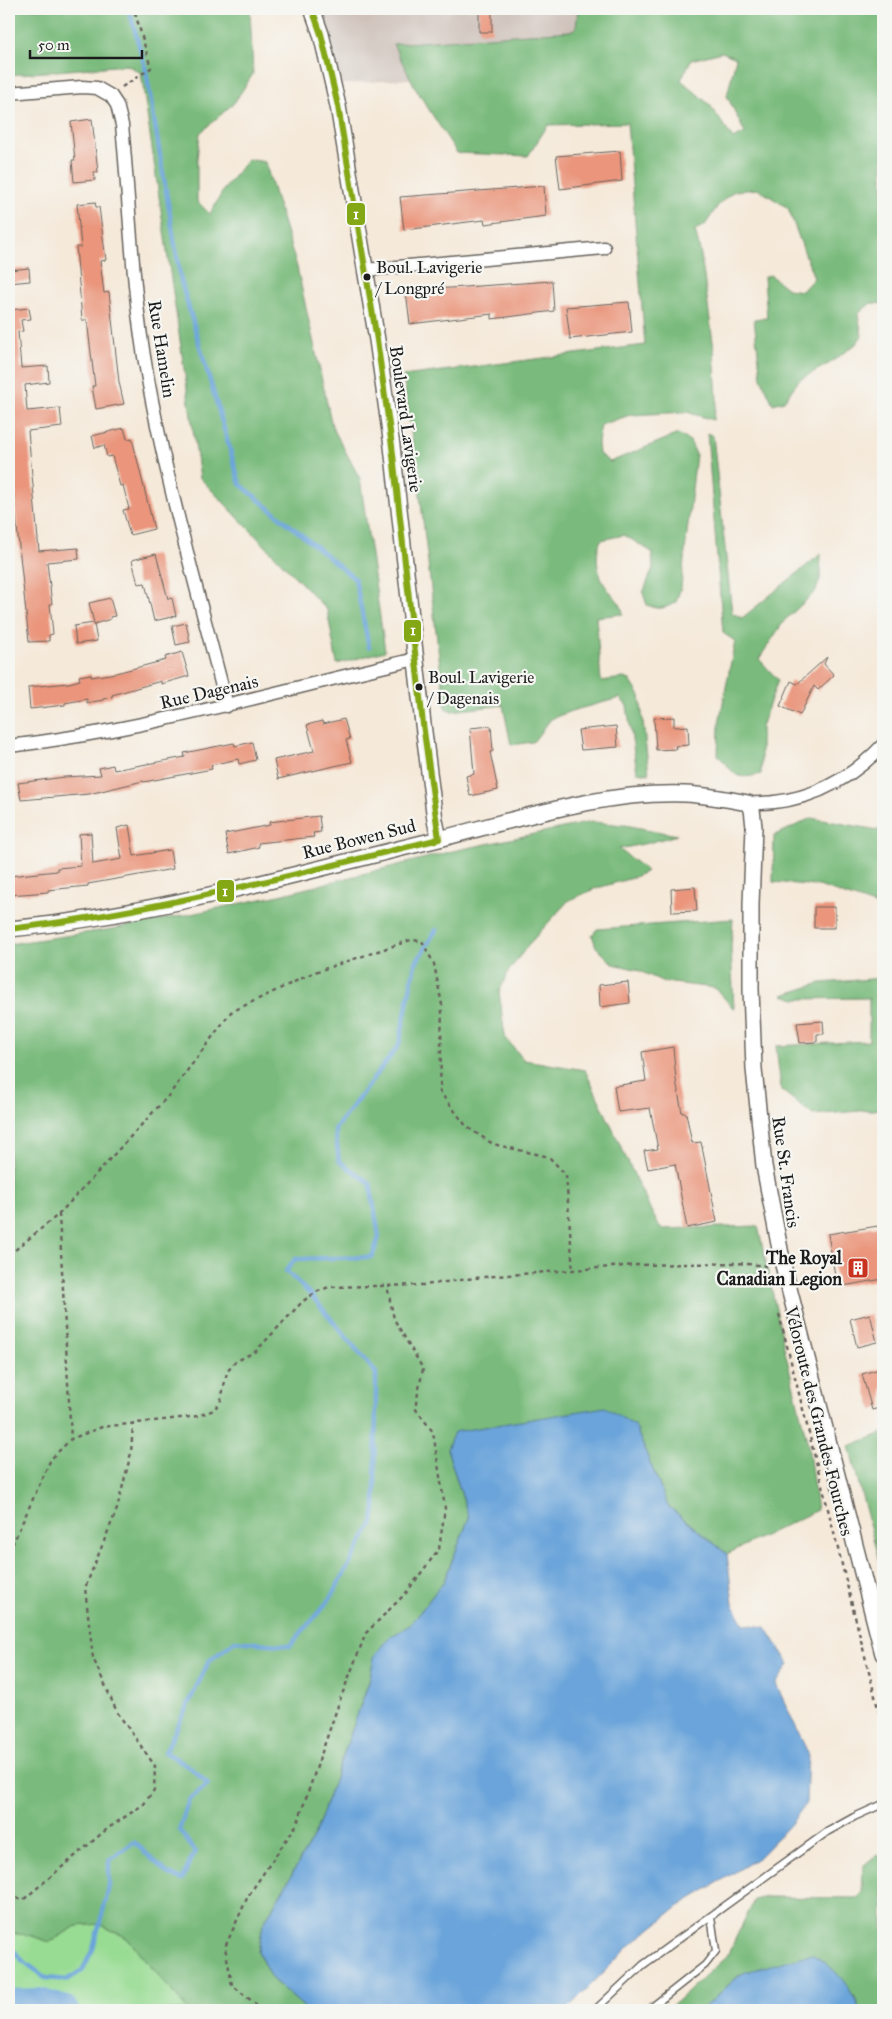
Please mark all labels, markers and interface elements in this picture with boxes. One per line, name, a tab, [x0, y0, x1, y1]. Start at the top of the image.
scale bar	[30, 28, 142, 60]
text: 50 m	[38, 36, 70, 54]
line badge: 1	[346, 202, 366, 226]
text: 1	[353, 206, 359, 223]
place label: Boul. Lavigerie / Longpré	[374, 257, 482, 299]
marker: Boul. Lavigerie / Longpré	[362, 272, 372, 282]
street label: Rue Hamelin	[143, 299, 181, 400]
street label: Boulevard Lavigerie	[384, 344, 427, 494]
line badge: 1	[403, 619, 422, 643]
text: 1	[410, 622, 416, 639]
place label: Boul. Lavigerie / Dagenais	[426, 667, 534, 709]
street label: Rue Dagenais	[158, 670, 260, 715]
marker: Boul. Lavigerie / Dagenais	[414, 682, 424, 692]
street label: Rue Bowen Sud	[300, 814, 418, 864]
line badge: 1	[216, 879, 235, 903]
text: 1	[222, 883, 228, 900]
street label: Rue St. Francis	[767, 1115, 805, 1229]
place label: The Royal Canadian Legion	[717, 1247, 843, 1291]
building icon: The Royal Canadian Legion	[846, 1256, 870, 1280]
street label: Véloroute des Grandes Fourches	[780, 1303, 858, 1538]

